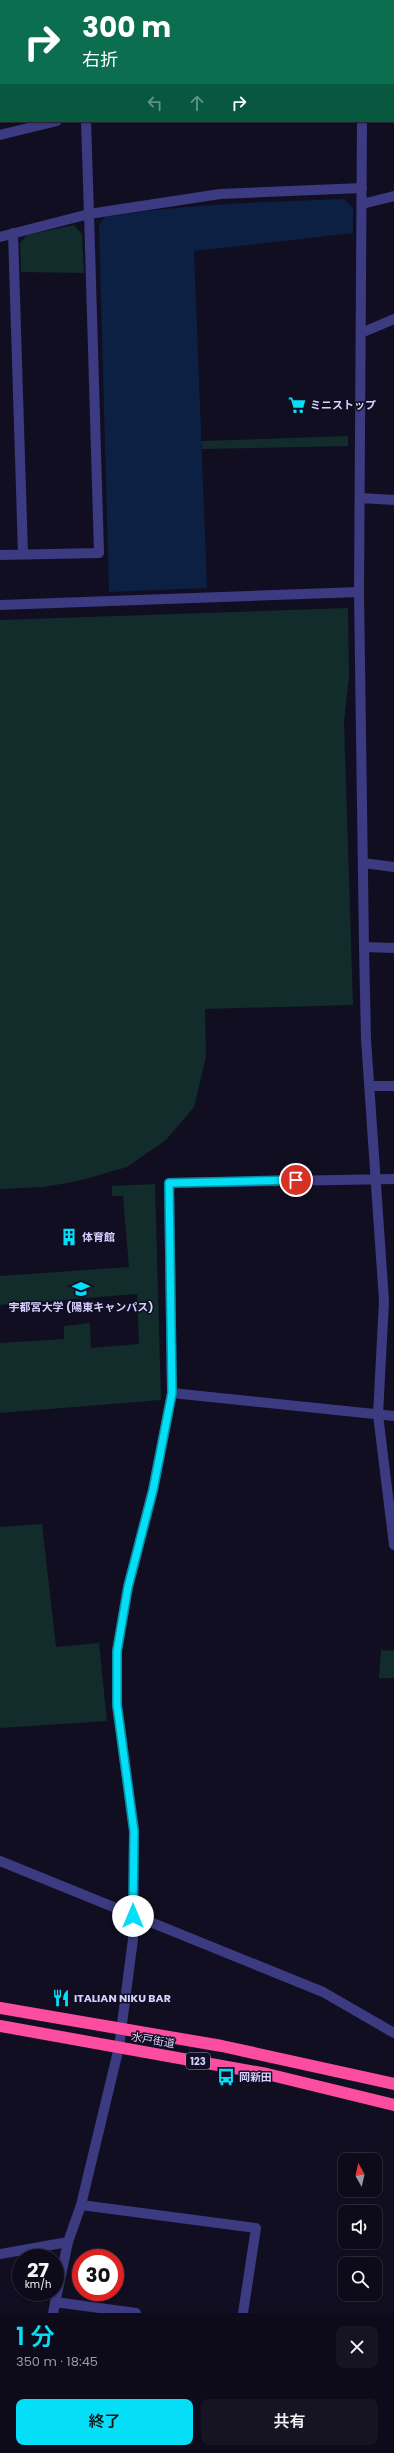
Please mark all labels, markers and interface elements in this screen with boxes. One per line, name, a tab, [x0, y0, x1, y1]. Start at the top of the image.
text: 300 m	[82, 8, 171, 47]
icon: right	[16, 16, 68, 68]
text: 右折	[82, 47, 118, 72]
icon: left	[144, 92, 166, 114]
icon: ahead	[186, 92, 208, 114]
icon: right	[228, 92, 250, 114]
supermarket icon: ミニストップ	[287, 395, 307, 415]
place label: ミニストップ	[310, 397, 376, 413]
pin	[279, 1163, 313, 1197]
icon: arrive	[285, 1169, 307, 1191]
building icon: 体育館	[59, 1227, 79, 1247]
place label: 体育館	[82, 1229, 115, 1245]
school or university icon: 宇都宮大学 (陽東キャンパス)	[71, 1279, 91, 1299]
place label: 宇都宮大学 (陽東キャンパス)	[9, 1299, 153, 1315]
position arrow	[112, 1895, 154, 1937]
restaurant icon: ITALIAN NIKU BAR	[51, 1988, 71, 2008]
place label: ITALIAN NIKU BAR	[74, 1990, 171, 2006]
street label: 水戸街道	[130, 2028, 176, 2052]
road number: 123	[186, 2053, 210, 2069]
bus stop icon: 岡新田	[216, 2067, 236, 2087]
place label: 岡新田	[239, 2069, 272, 2085]
north arrow	[338, 2153, 382, 2197]
map controls	[338, 2153, 382, 2301]
button: sound	[338, 2205, 382, 2249]
speed limit sign: 30	[72, 2249, 124, 2301]
text: 27	[27, 2256, 49, 2284]
button: search	[338, 2257, 382, 2301]
text: km/h	[25, 2277, 51, 2292]
text: 1 分	[16, 2320, 54, 2353]
button: close	[336, 2326, 378, 2368]
text: 350 m · 18:45	[16, 2352, 98, 2371]
button: 終了	[16, 2399, 193, 2445]
button: 共有	[201, 2399, 378, 2445]

